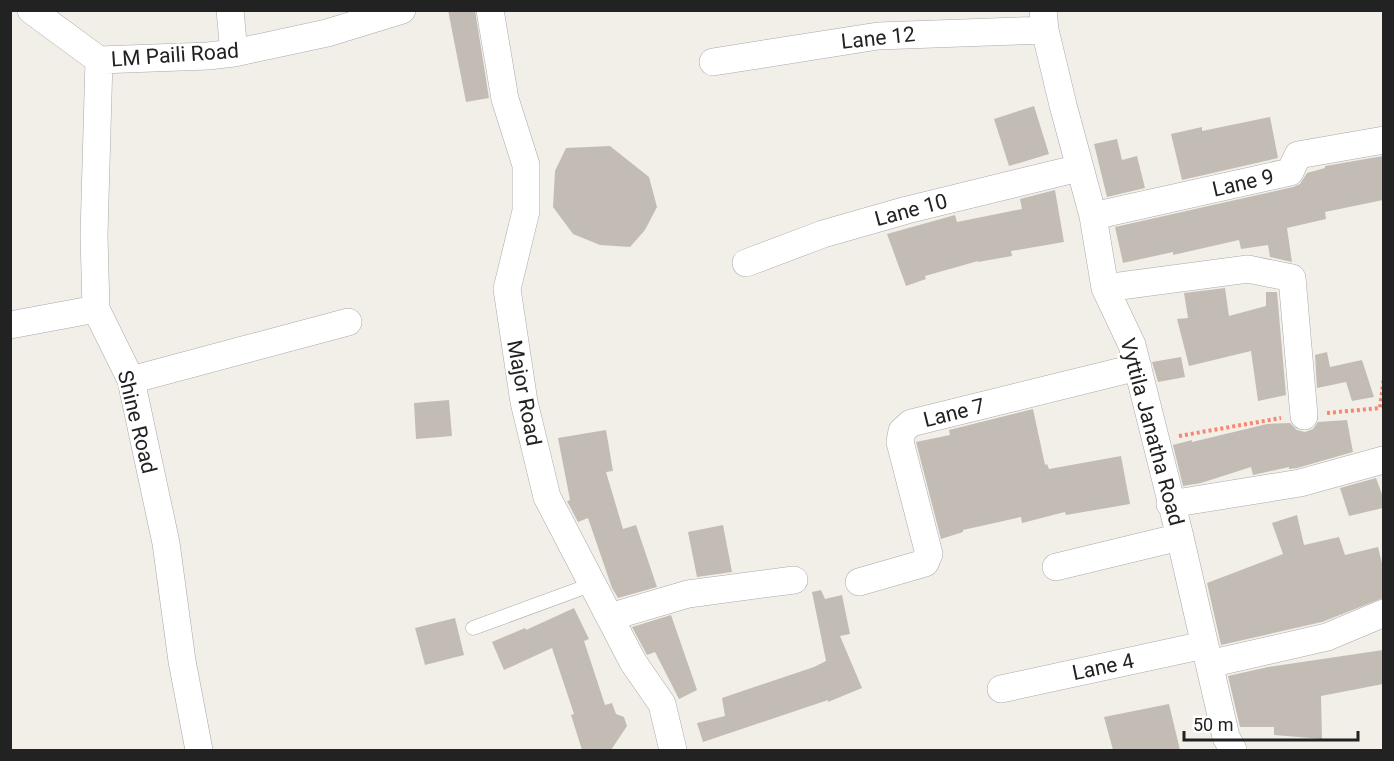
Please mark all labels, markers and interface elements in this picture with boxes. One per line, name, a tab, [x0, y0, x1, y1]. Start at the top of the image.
street label: Lane 12	[840, 22, 916, 54]
street label: LM Paili Road	[110, 39, 240, 71]
street label: Lane 9	[1210, 164, 1276, 202]
street label: Lane 10	[872, 189, 950, 231]
street label: Vyttila Janatha Road	[1115, 336, 1189, 528]
street label: Major Road	[502, 338, 546, 448]
street label: Shine Road	[113, 368, 161, 476]
street label: Lane 7	[921, 394, 987, 432]
street label: Lane 4	[1070, 649, 1136, 685]
scale bar	[1184, 704, 1358, 742]
text: 50 m	[1193, 714, 1233, 735]

